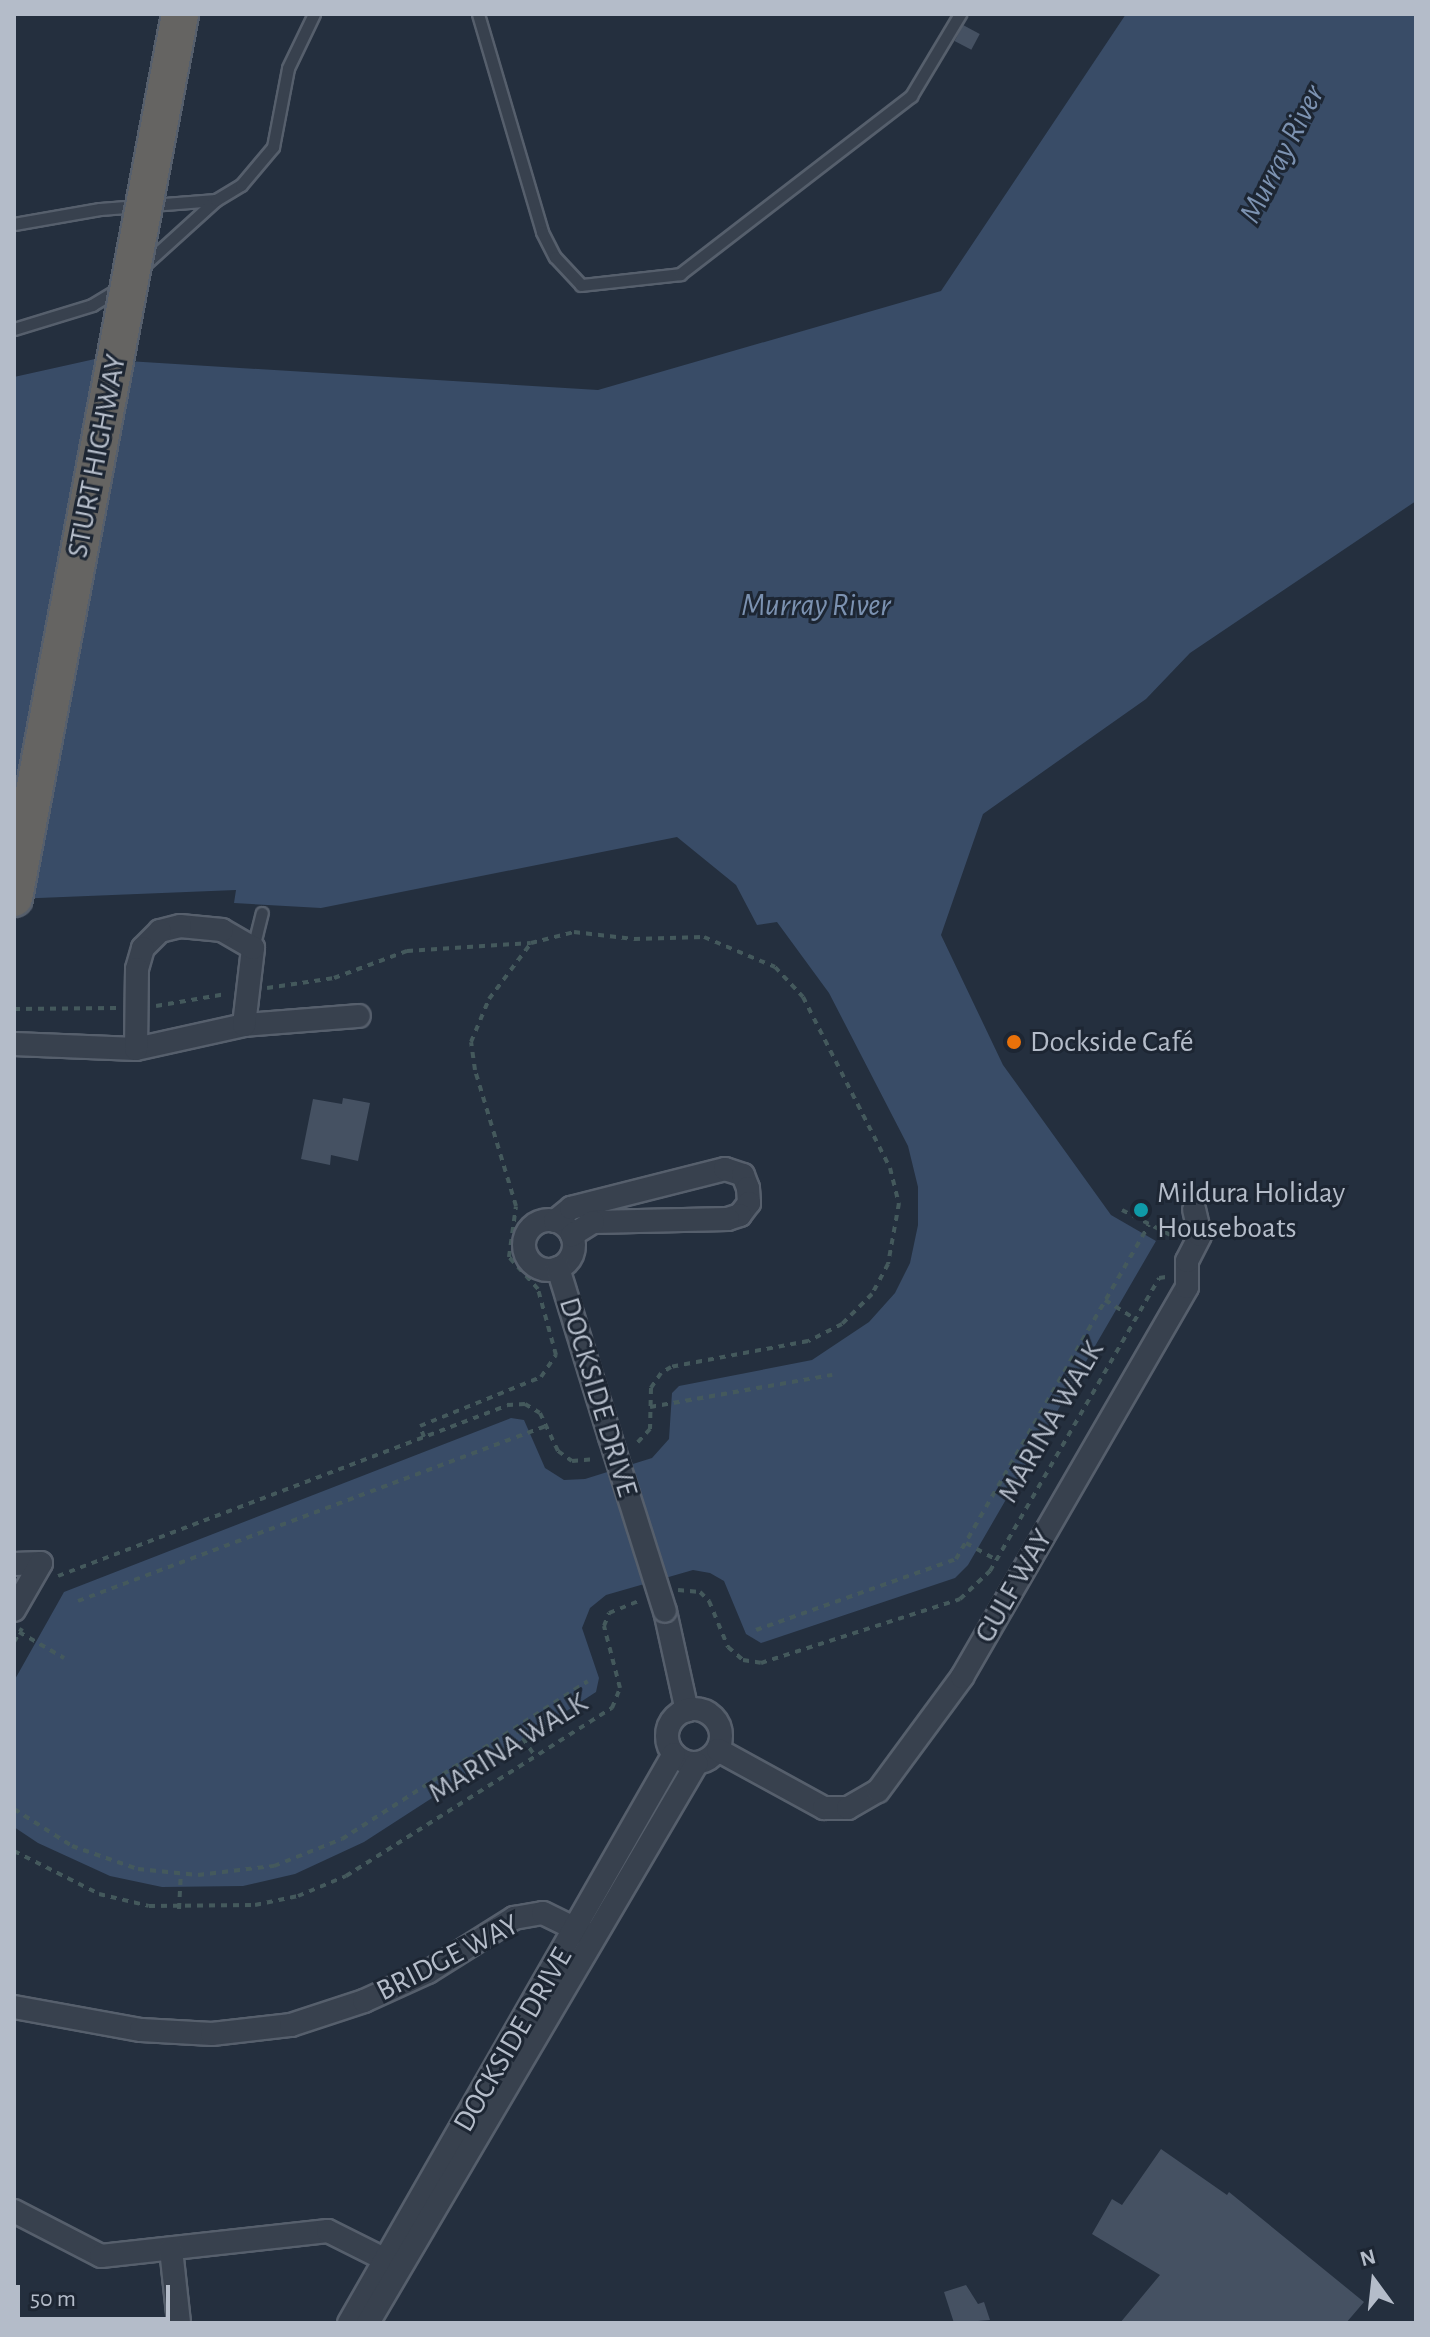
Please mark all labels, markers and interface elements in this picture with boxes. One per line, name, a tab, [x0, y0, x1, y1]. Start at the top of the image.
water label: Murray River	[1231, 79, 1333, 229]
street label: STURT HIGHWAY	[60, 351, 134, 561]
water label: Murray River	[741, 586, 891, 624]
place label: Dockside Café	[1030, 1024, 1194, 1060]
marker: Dockside Café	[1005, 1033, 1023, 1051]
place label: Mildura Holiday Houseboats	[1157, 1175, 1345, 1246]
marker: Mildura Holiday Houseboats	[1132, 1201, 1150, 1219]
street label: DOCKSIDE DRIVE	[551, 1293, 645, 1501]
street label: MARINA WALK	[990, 1335, 1112, 1509]
street label: GULF WAY	[967, 1523, 1061, 1649]
street label: MARINA WALK	[422, 1685, 594, 1811]
street label: BRIDGE WAY	[371, 1907, 525, 2009]
street label: DOCKSIDE DRIVE	[446, 1942, 580, 2138]
north arrow	[1334, 2241, 1414, 2321]
text: N	[1358, 2245, 1378, 2270]
scale bar	[20, 2269, 174, 2319]
text: 50 m	[30, 2287, 76, 2311]

